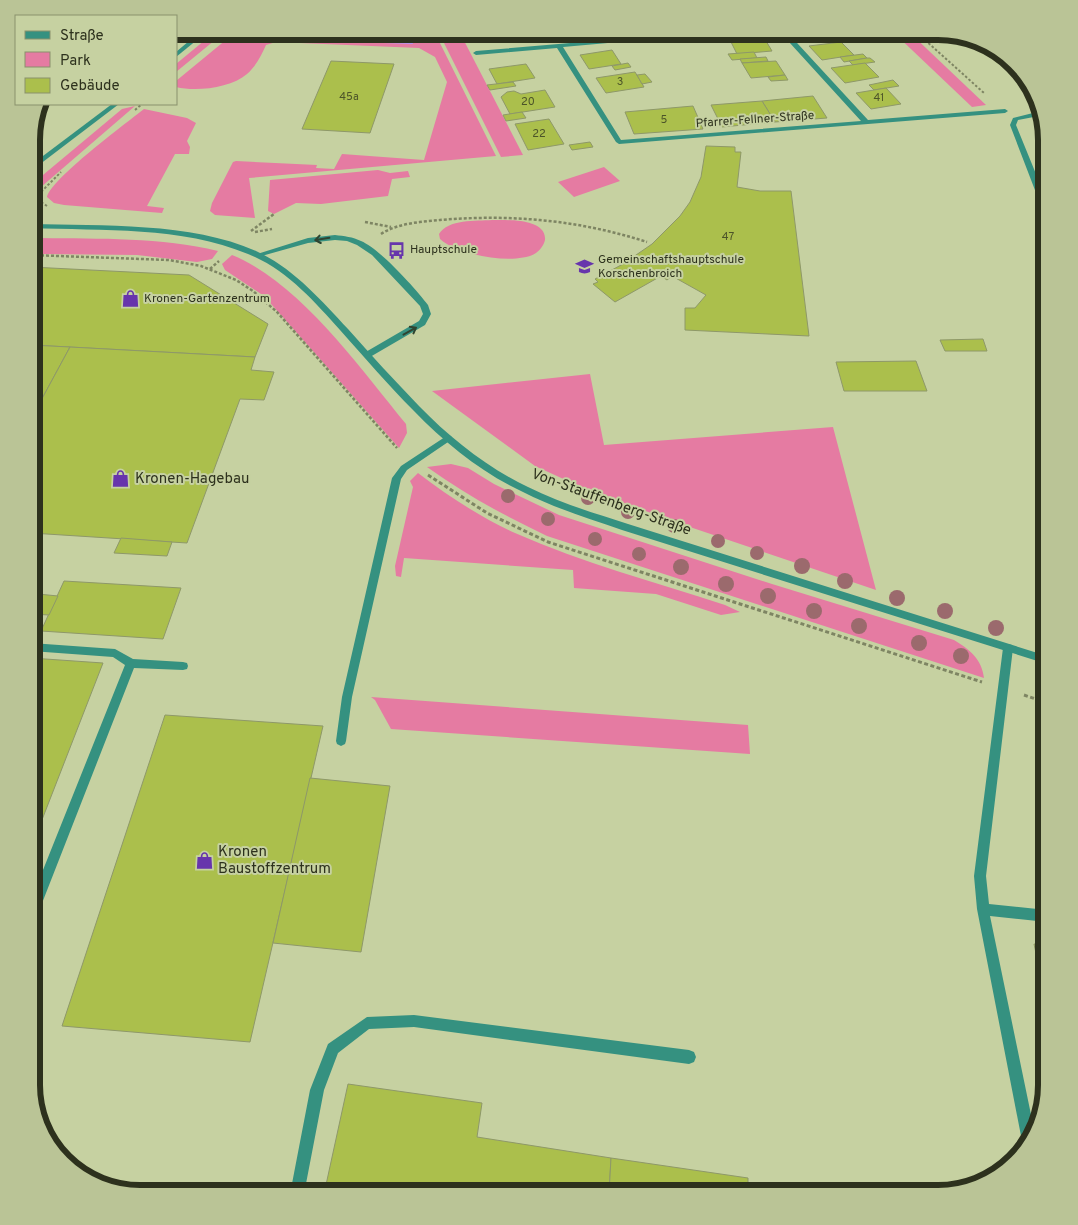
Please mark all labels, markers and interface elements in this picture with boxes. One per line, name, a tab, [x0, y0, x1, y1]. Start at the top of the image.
legend	[15, 15, 178, 105]
text: Straße	[60, 27, 104, 46]
text: Park	[60, 52, 91, 71]
house number: 3	[617, 75, 623, 89]
text: Gebäude	[60, 77, 120, 96]
house number: 45a	[339, 90, 359, 104]
house number: 41	[874, 91, 884, 105]
house number: 20	[521, 95, 535, 109]
street label: Pfarrer-Fellner-Straße	[695, 108, 815, 132]
house number: 5	[661, 113, 668, 127]
house number: 22	[532, 127, 546, 141]
house number: 47	[722, 230, 734, 244]
one-way arrow	[314, 234, 330, 244]
bus stop icon: Hauptschule	[386, 240, 406, 260]
place label: Hauptschule	[410, 242, 477, 258]
place label: Gemeinschaftshauptschule Korschenbroich	[598, 252, 744, 282]
school or university icon: Gemeinschaftshauptschule Korschenbroich	[574, 257, 594, 277]
shop icon: Kronen-Gartenzentrum	[120, 289, 140, 309]
place label: Kronen-Gartenzentrum	[144, 291, 270, 307]
one-way arrow	[402, 325, 416, 335]
street label: Von-Stauffenberg-Straße	[529, 465, 693, 541]
shop icon: Kronen-Hagebau	[111, 469, 131, 489]
place label: Kronen-Hagebau	[135, 470, 249, 489]
place label: Kronen Baustoffzentrum	[218, 843, 331, 879]
shop icon: Kronen Baustoffzentrum	[194, 851, 214, 871]

